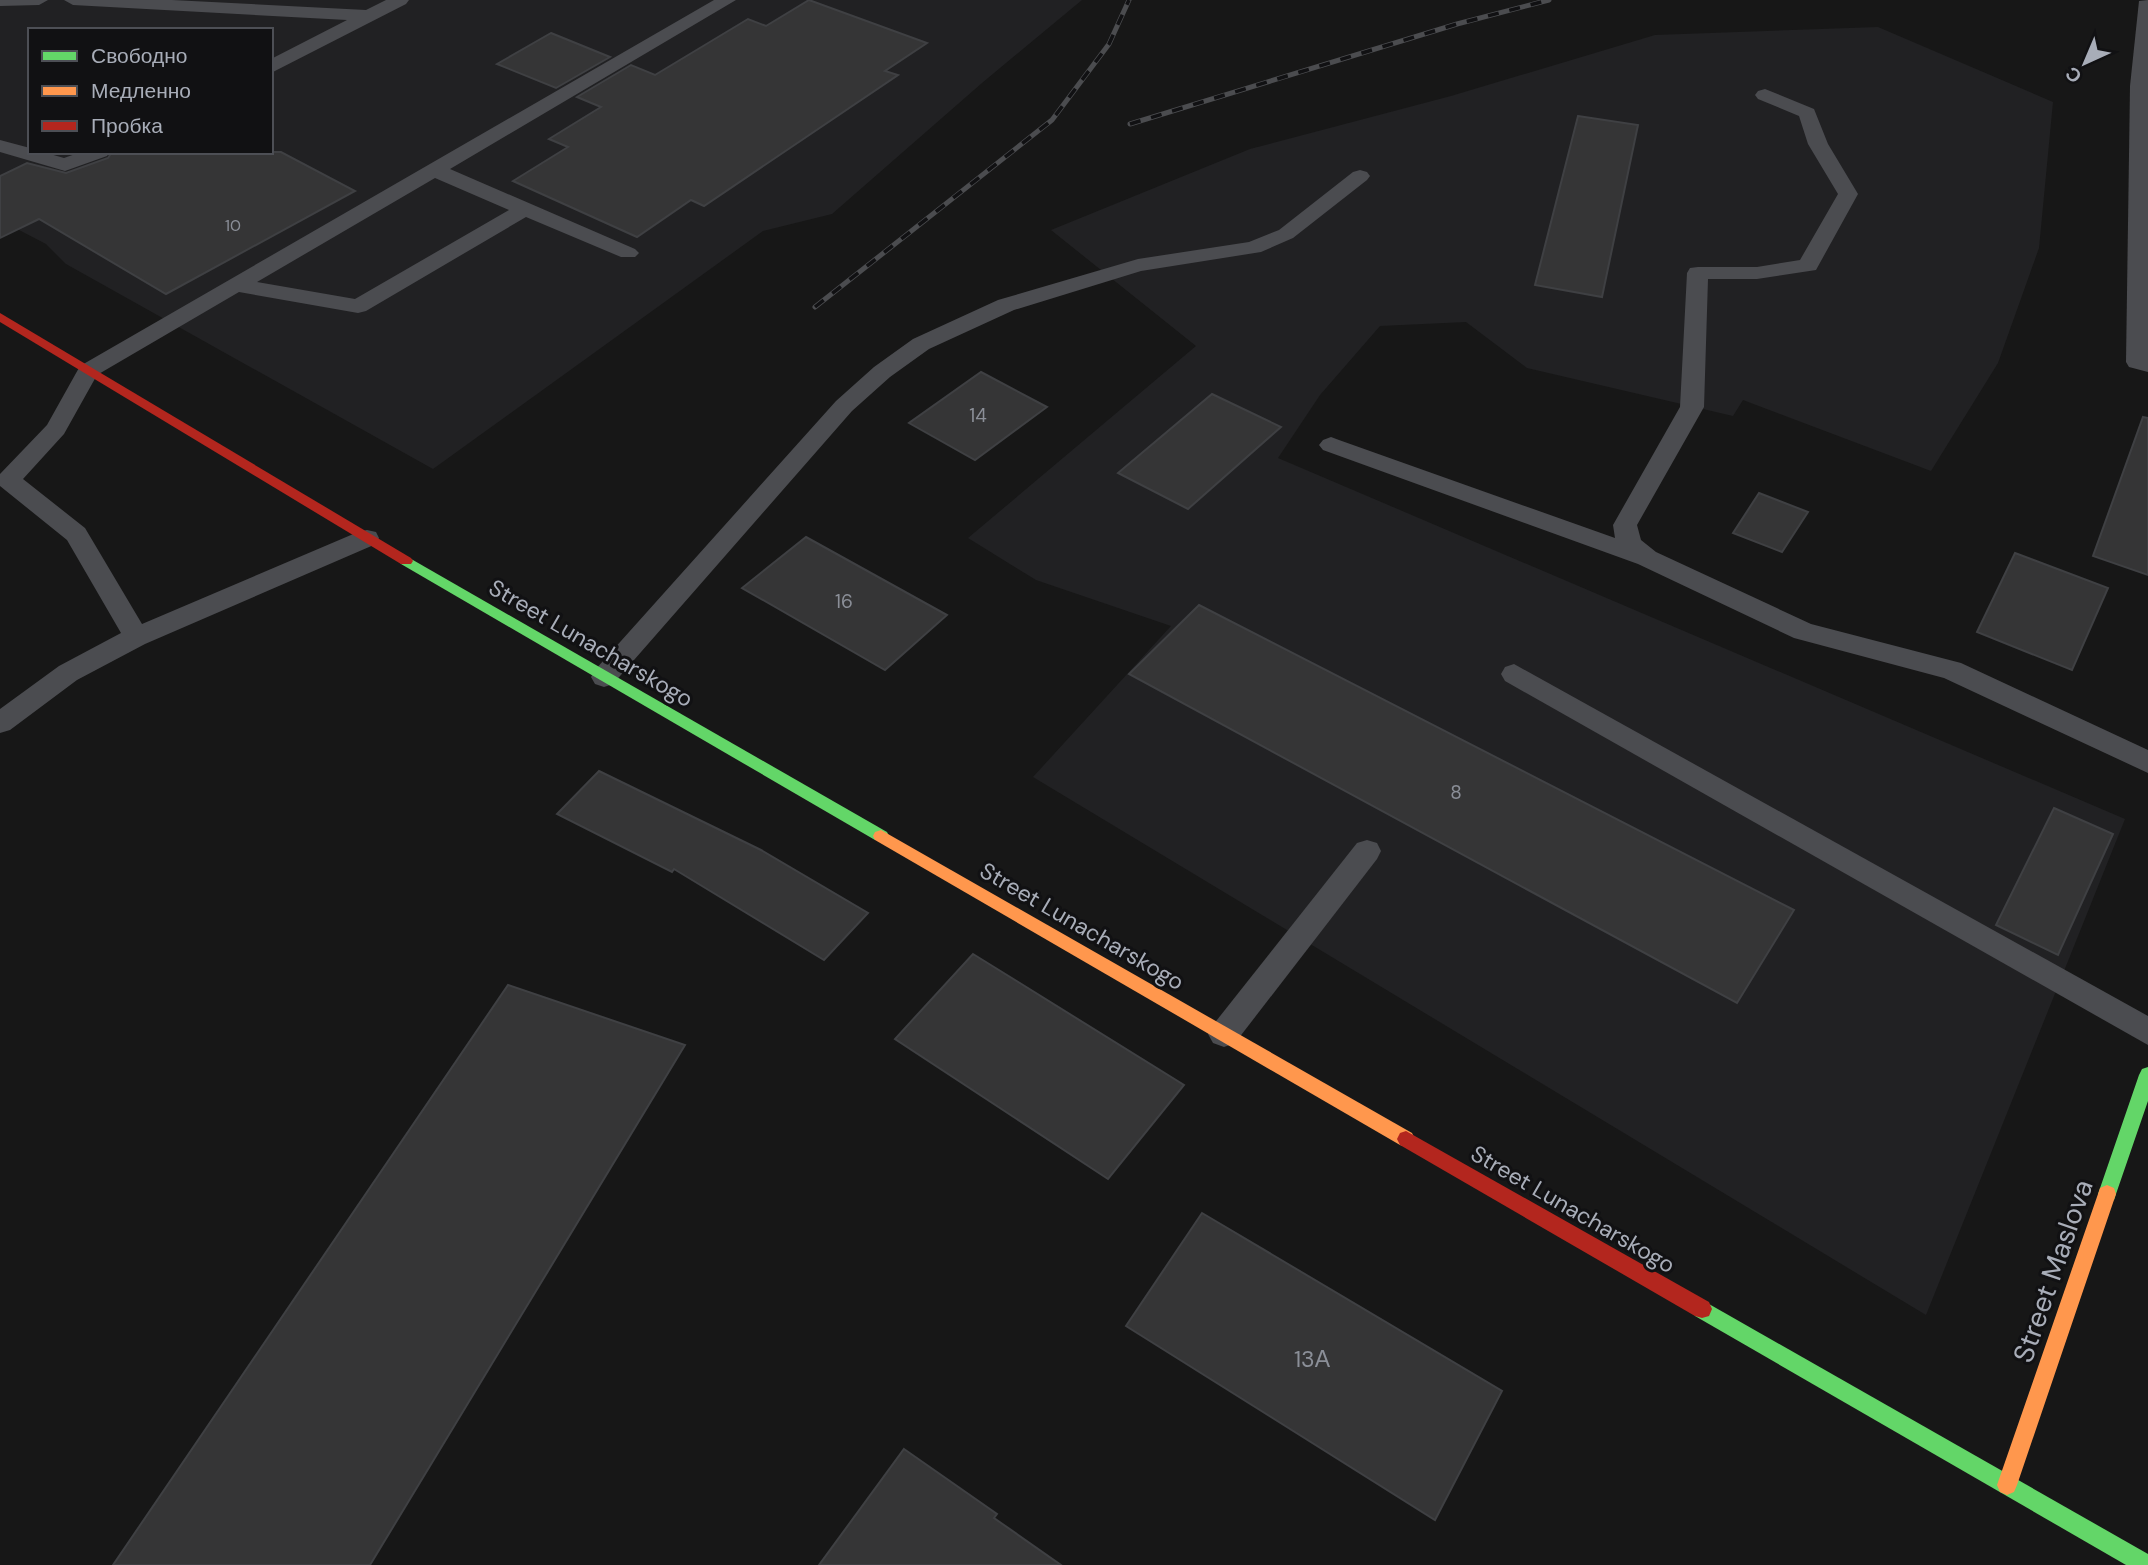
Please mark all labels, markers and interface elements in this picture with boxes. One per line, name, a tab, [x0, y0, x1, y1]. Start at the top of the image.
legend	[28, 28, 273, 154]
north arrow	[2050, 28, 2120, 98]
text: Свободно	[91, 42, 188, 70]
text: С	[2060, 61, 2087, 89]
text: Медленно	[91, 77, 191, 105]
text: Пробка	[91, 112, 163, 140]
house number: 10	[225, 215, 241, 236]
house number: 14	[969, 403, 987, 428]
street label: Street Lunacharskogo	[483, 572, 699, 714]
house number: 16	[835, 589, 853, 614]
house number: 8	[1450, 780, 1462, 805]
street label: Street Lunacharskogo	[974, 855, 1190, 997]
street label: Street Lunacharskogo	[1465, 1138, 1681, 1280]
street label: Street Maslova	[2004, 1175, 2102, 1367]
house number: 13А	[1294, 1344, 1331, 1374]

